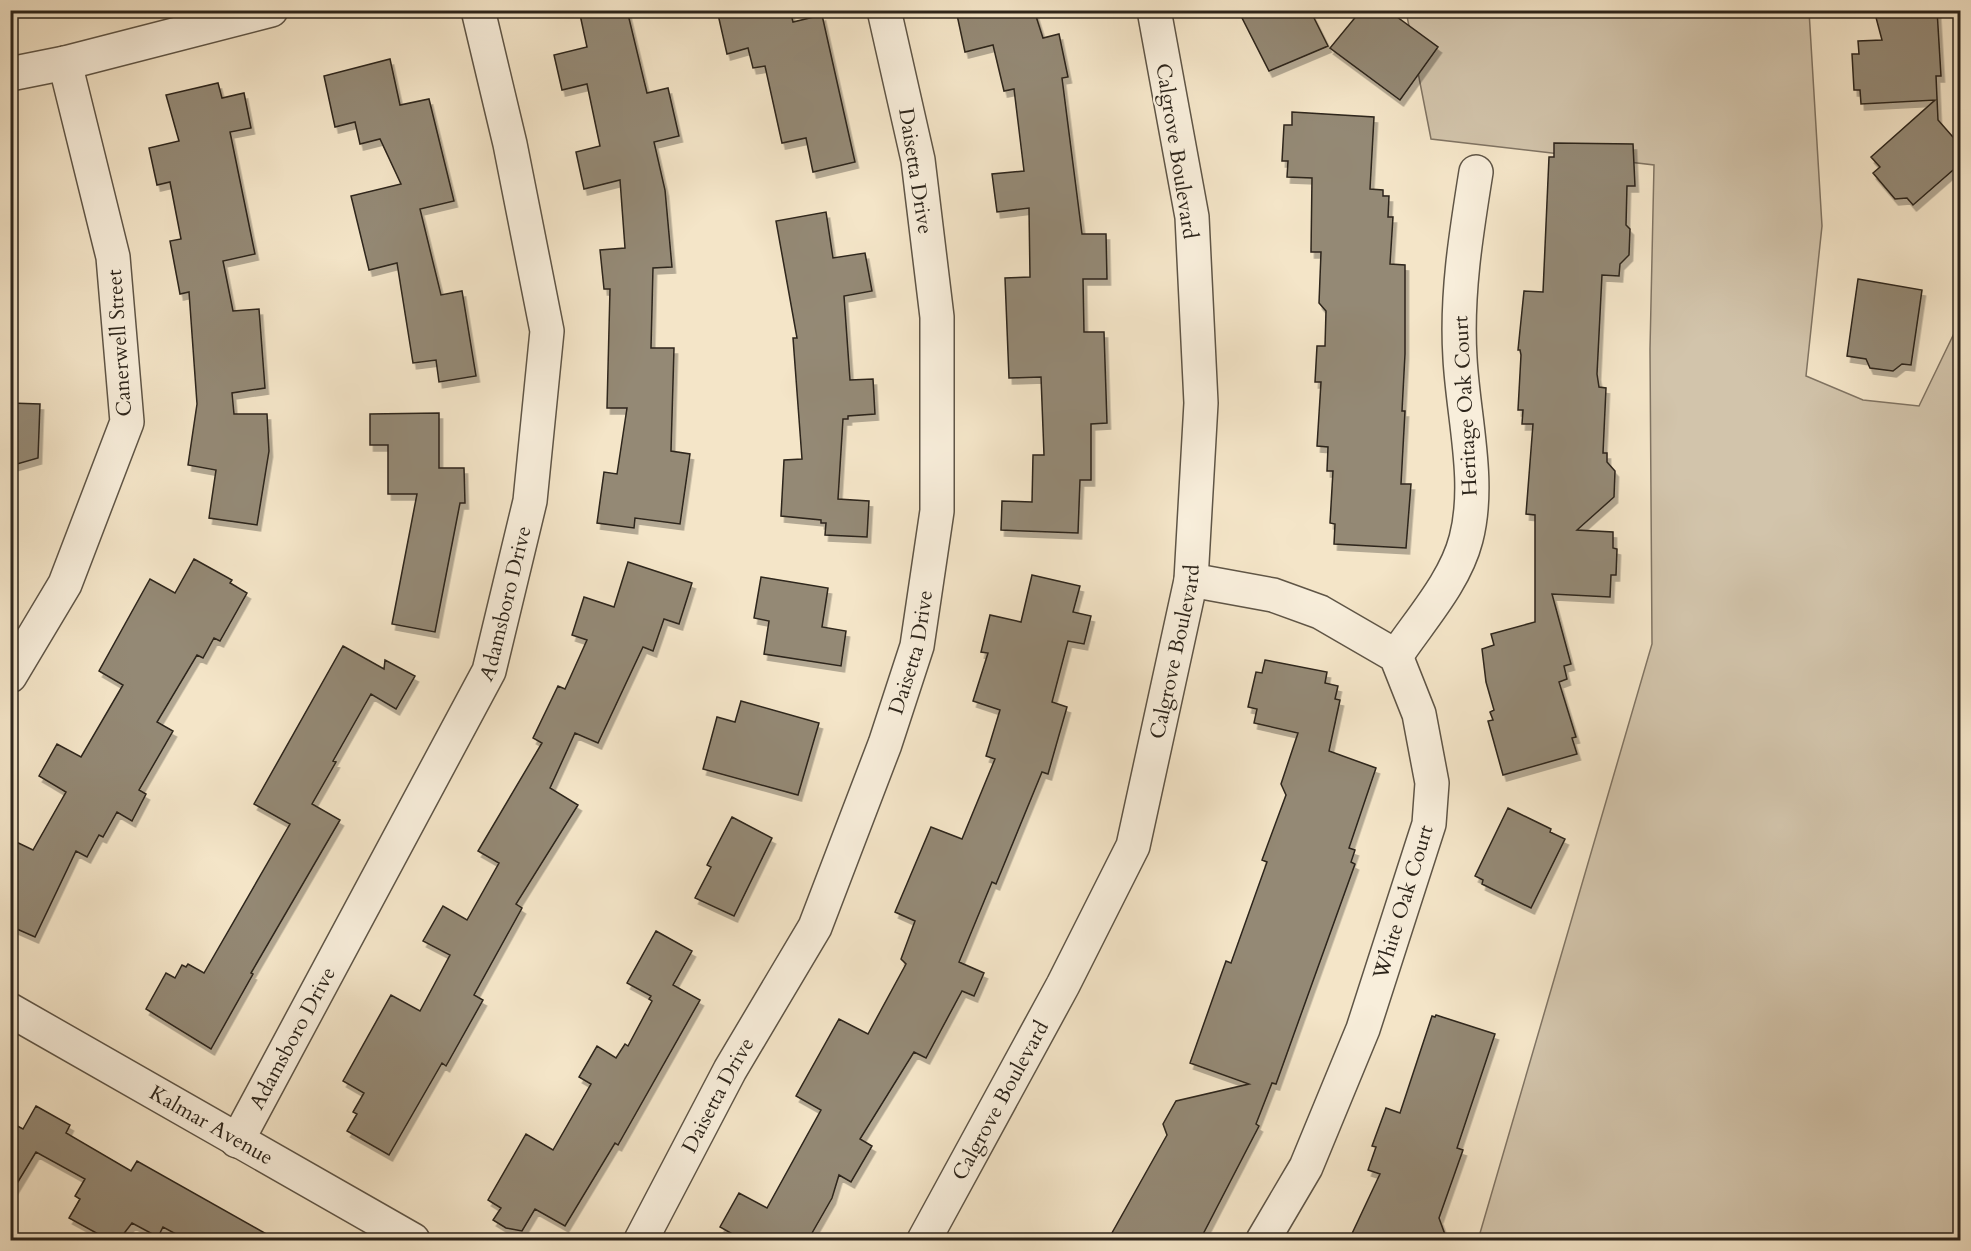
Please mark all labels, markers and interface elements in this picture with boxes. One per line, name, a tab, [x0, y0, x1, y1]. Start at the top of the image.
street label: Calgrove Boulevard	[1148, 61, 1205, 241]
street label: Daisetta Drive	[891, 106, 940, 236]
street label: Canerwell Street	[100, 268, 139, 418]
street label: Heritage Oak Court	[1446, 315, 1485, 497]
street label: Adamsboro Drive	[472, 523, 538, 686]
street label: Calgrove Boulevard	[1143, 564, 1207, 742]
street label: Daisetta Drive	[882, 588, 940, 718]
street label: White Oak Court	[1366, 821, 1441, 984]
street label: Adamsboro Drive	[243, 962, 343, 1115]
street label: Calgrove Boulevard	[945, 1016, 1056, 1186]
street label: Daisetta Drive	[675, 1032, 761, 1158]
street label: Kalmar Avenue	[144, 1079, 279, 1172]

